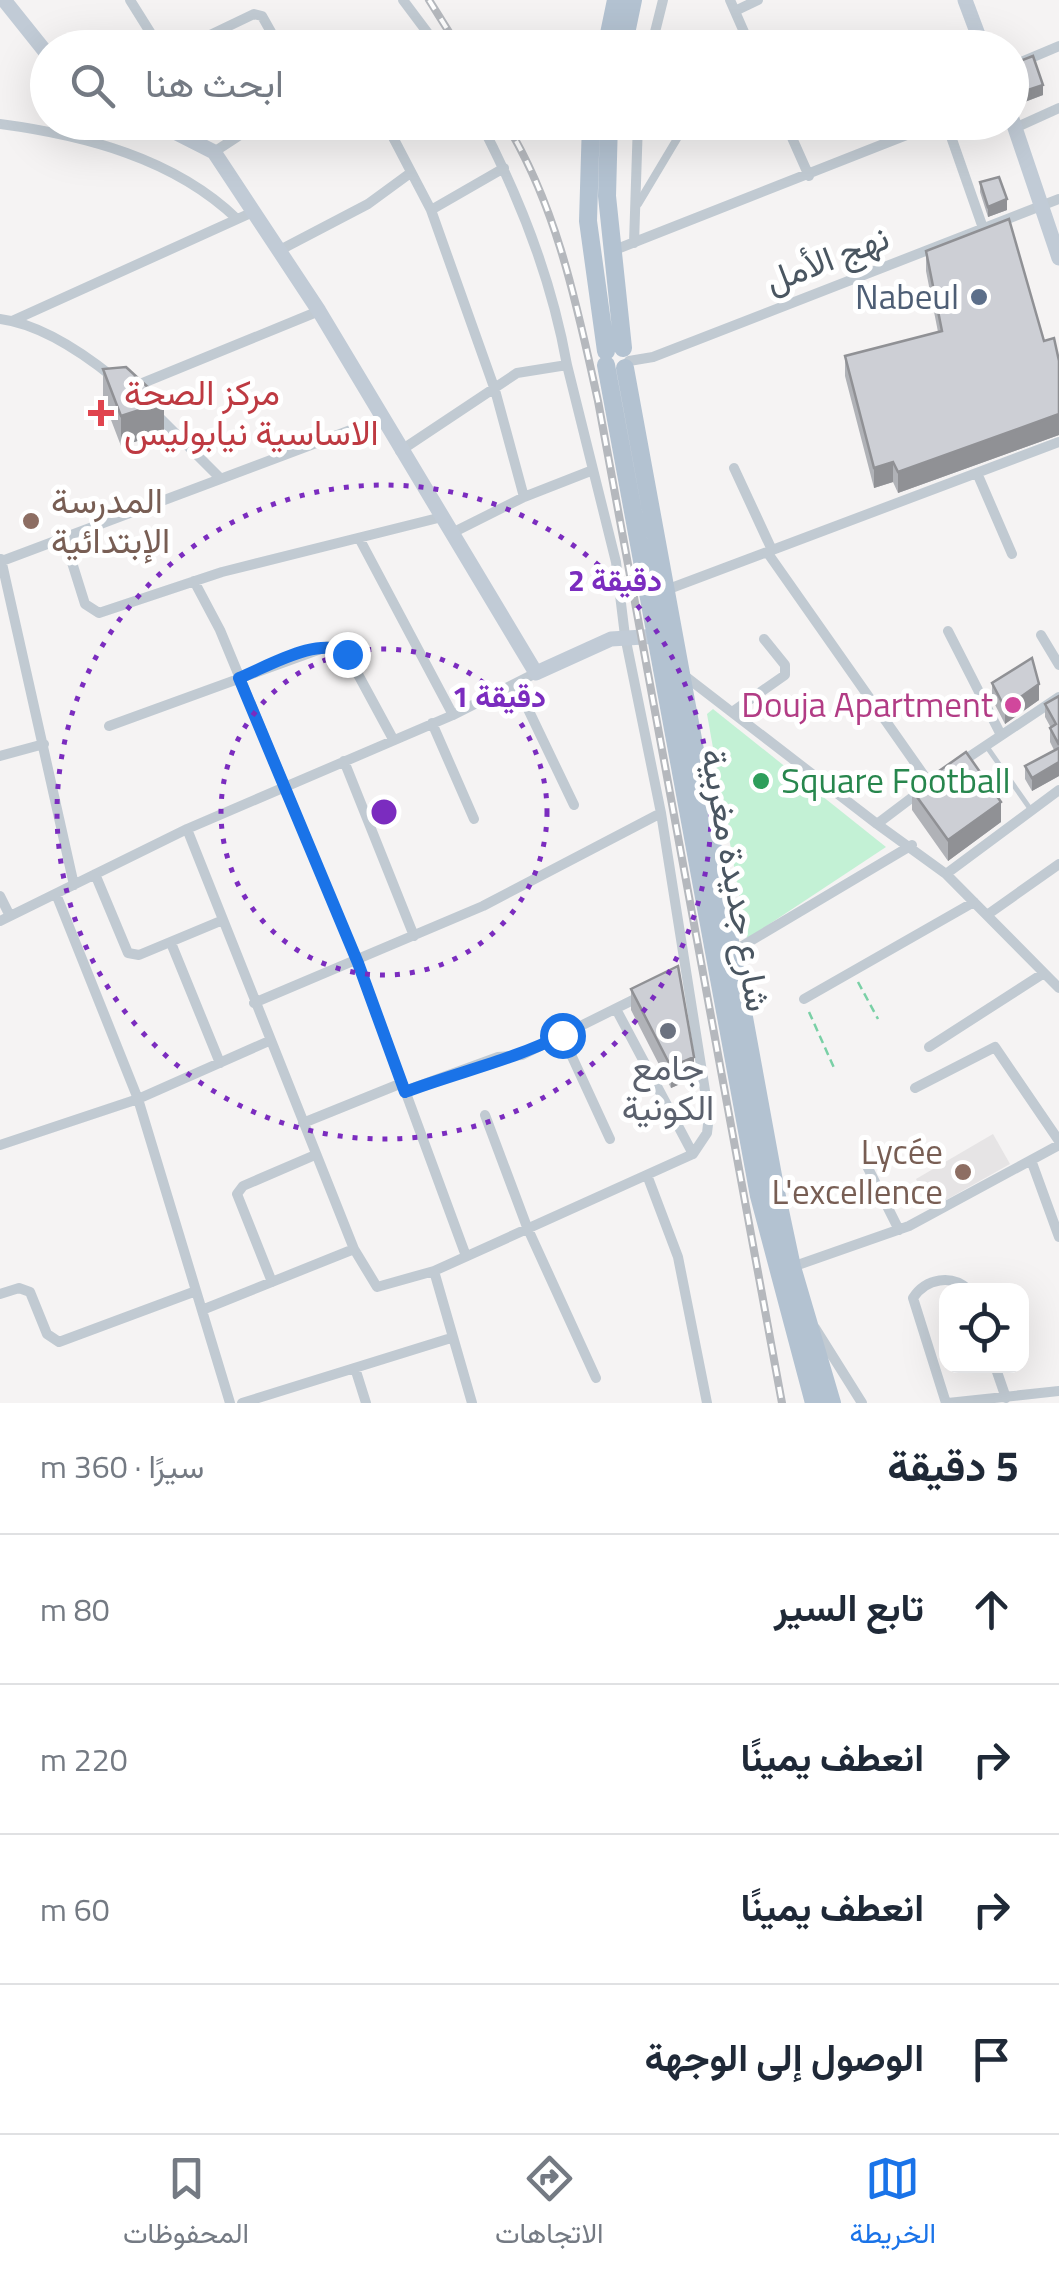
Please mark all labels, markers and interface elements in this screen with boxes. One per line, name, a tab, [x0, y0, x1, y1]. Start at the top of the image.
search box	[30, 30, 1029, 140]
text: ابحث هنا	[145, 54, 284, 112]
icon: search	[65, 58, 120, 113]
street label: نهج الأمل	[757, 210, 897, 306]
place label: Nabeul	[855, 269, 959, 323]
marker: Nabeul	[968, 286, 990, 308]
place label: مركز الصحة الاساسية نيابوليس	[124, 365, 379, 459]
marker: مركز الصحة الاساسية نيابوليس	[88, 400, 114, 426]
place label: المدرسة الإبتدائية	[51, 473, 170, 567]
marker: المدرسة الإبتدائية	[20, 510, 42, 532]
text: 2 دقيقة	[568, 557, 662, 603]
route end	[325, 632, 371, 678]
text: 1 دقيقة	[452, 673, 546, 719]
place label: Douja Apartment	[741, 677, 993, 731]
marker: Douja Apartment	[1002, 694, 1024, 716]
street label: شارع جديدة مغربية	[687, 744, 787, 1016]
place label: Square Football	[781, 753, 1011, 807]
marker: Square Football	[750, 770, 772, 792]
centre of rings	[366, 794, 402, 830]
route start	[540, 1013, 586, 1059]
marker: جامع الكونية	[657, 1020, 679, 1042]
place label: جامع الكونية	[622, 1040, 714, 1134]
place label: Lycée L'excellence	[772, 1124, 943, 1218]
marker: Lycée L'excellence	[952, 1161, 974, 1183]
map controls	[939, 1283, 1029, 1373]
button: locate	[939, 1283, 1029, 1373]
text: 5 دقيقة	[887, 1433, 1019, 1497]
text: سيرًا · 360 m	[40, 1442, 204, 1490]
text: تابع السير	[774, 1578, 924, 1636]
icon: ahead	[964, 1582, 1019, 1637]
text: 80 m	[40, 1585, 110, 1633]
text: انعطف يمينًا	[741, 1728, 924, 1786]
icon: right	[964, 1732, 1019, 1787]
text: 220 m	[40, 1735, 128, 1783]
text: انعطف يمينًا	[741, 1878, 924, 1936]
icon: right	[964, 1882, 1019, 1937]
text: 60 m	[40, 1885, 110, 1933]
text: الوصول إلى الوجهة	[645, 2028, 924, 2086]
icon: arrive	[964, 2032, 1019, 2087]
tab: المحفوظات	[123, 2151, 249, 2258]
tab: الاتجاهات	[495, 2151, 604, 2258]
tab: الخريطة	[849, 2151, 936, 2258]

